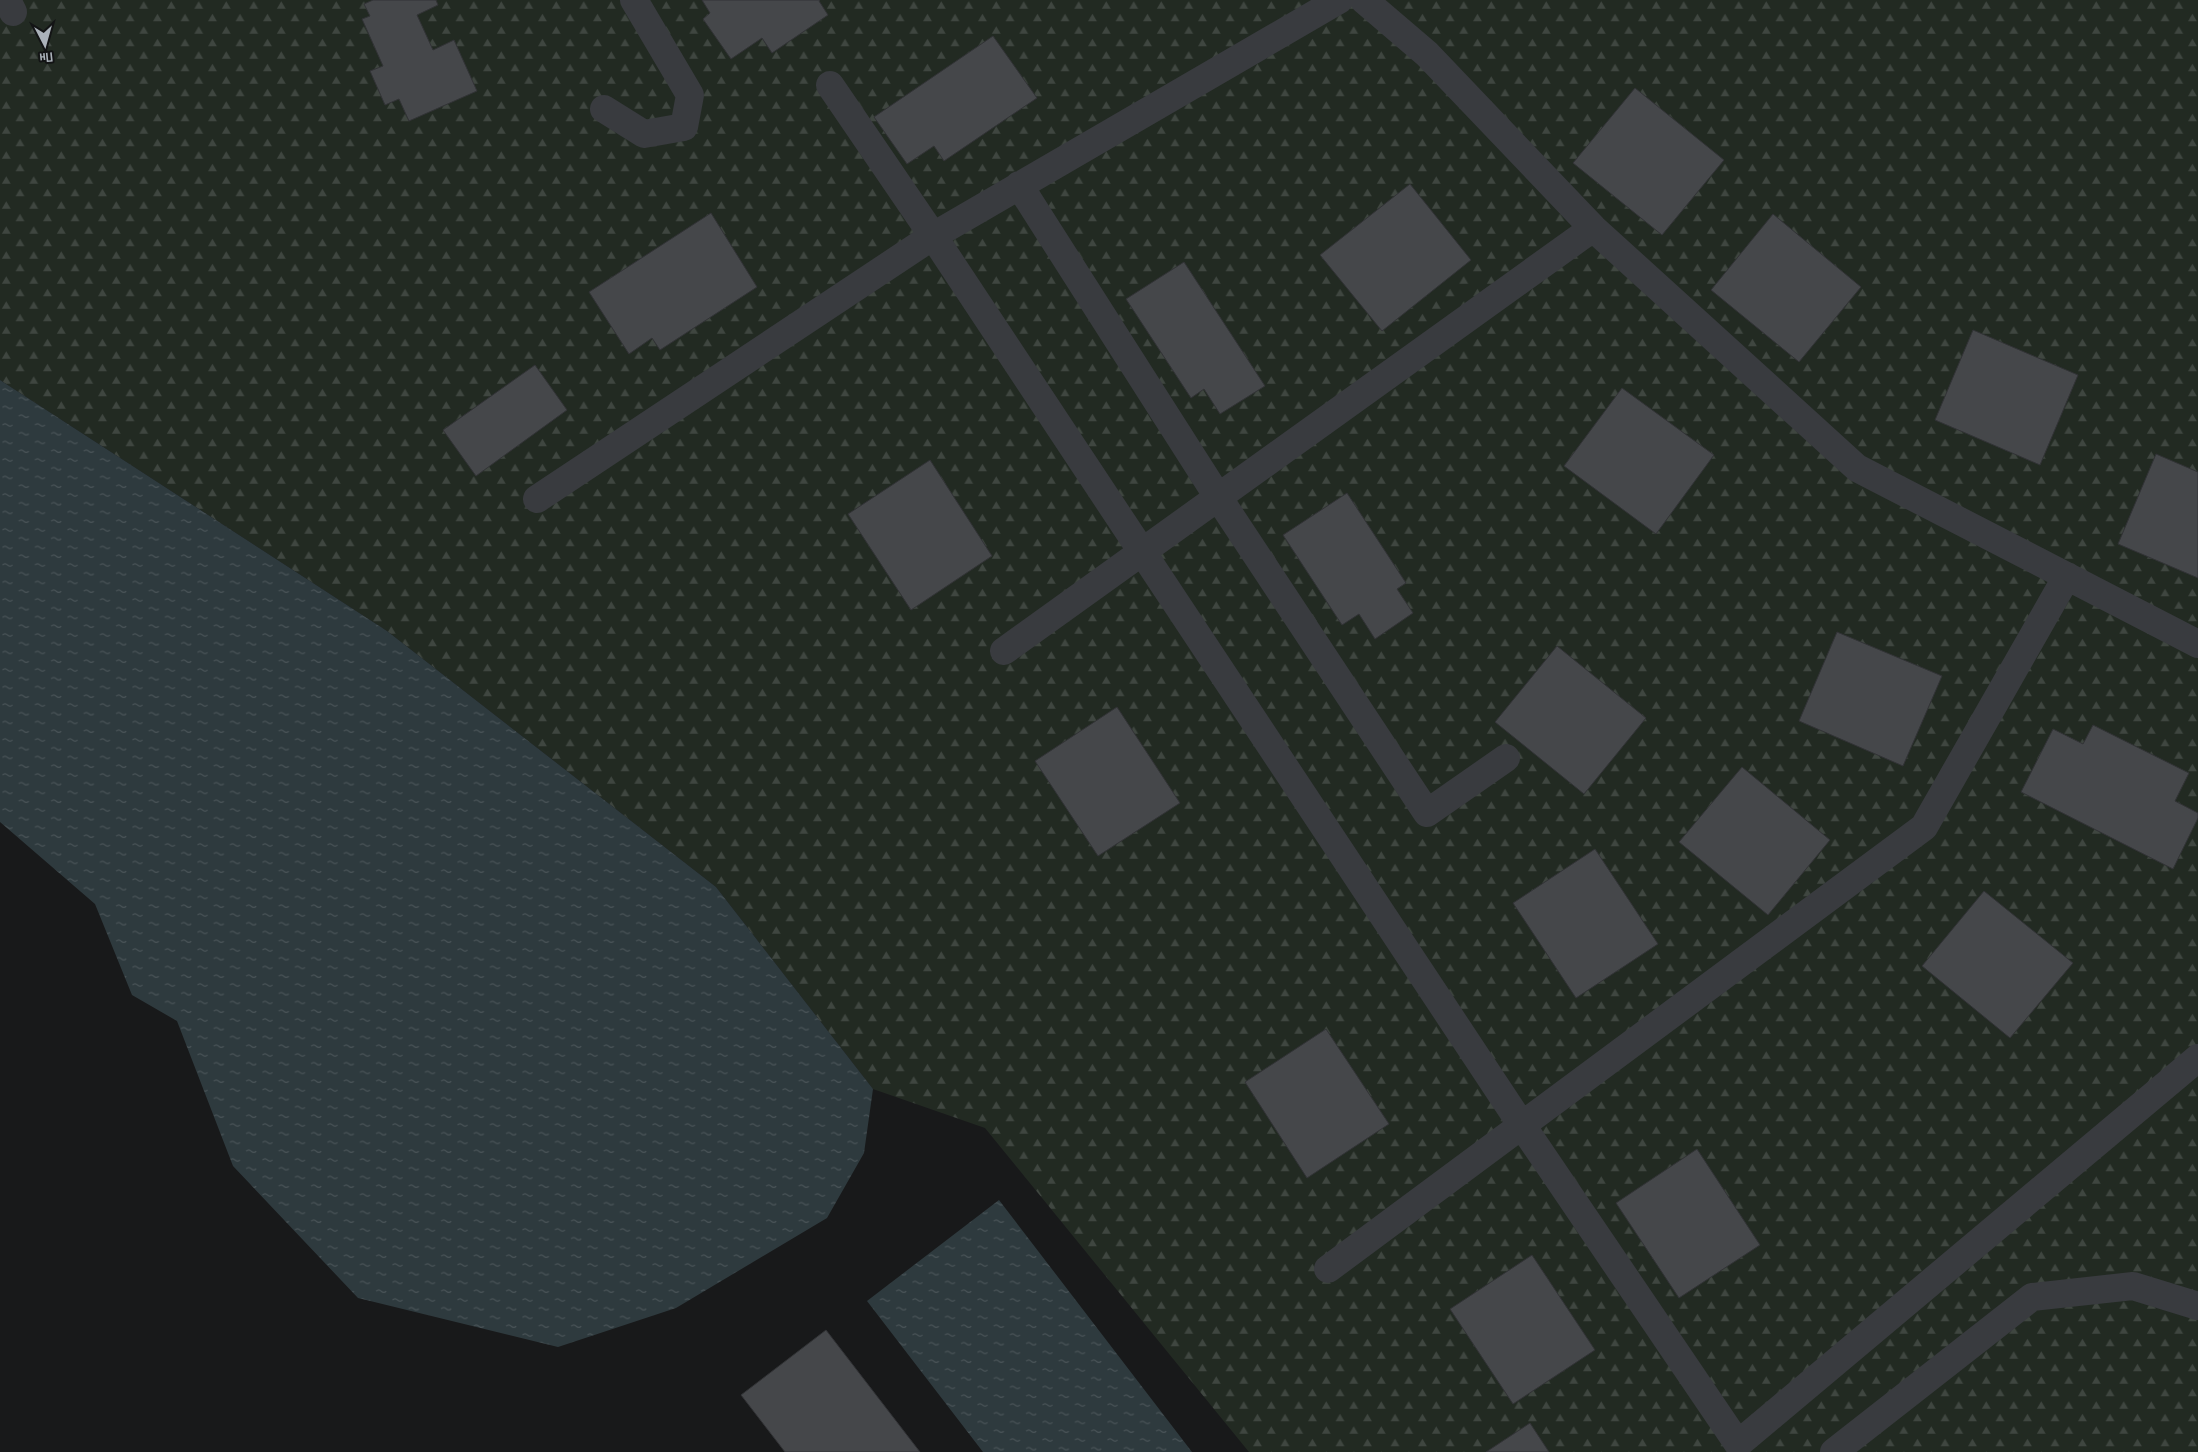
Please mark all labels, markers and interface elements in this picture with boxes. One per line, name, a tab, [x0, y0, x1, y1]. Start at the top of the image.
north arrow	[20, 20, 70, 70]
text: Пн	[39, 48, 54, 67]

